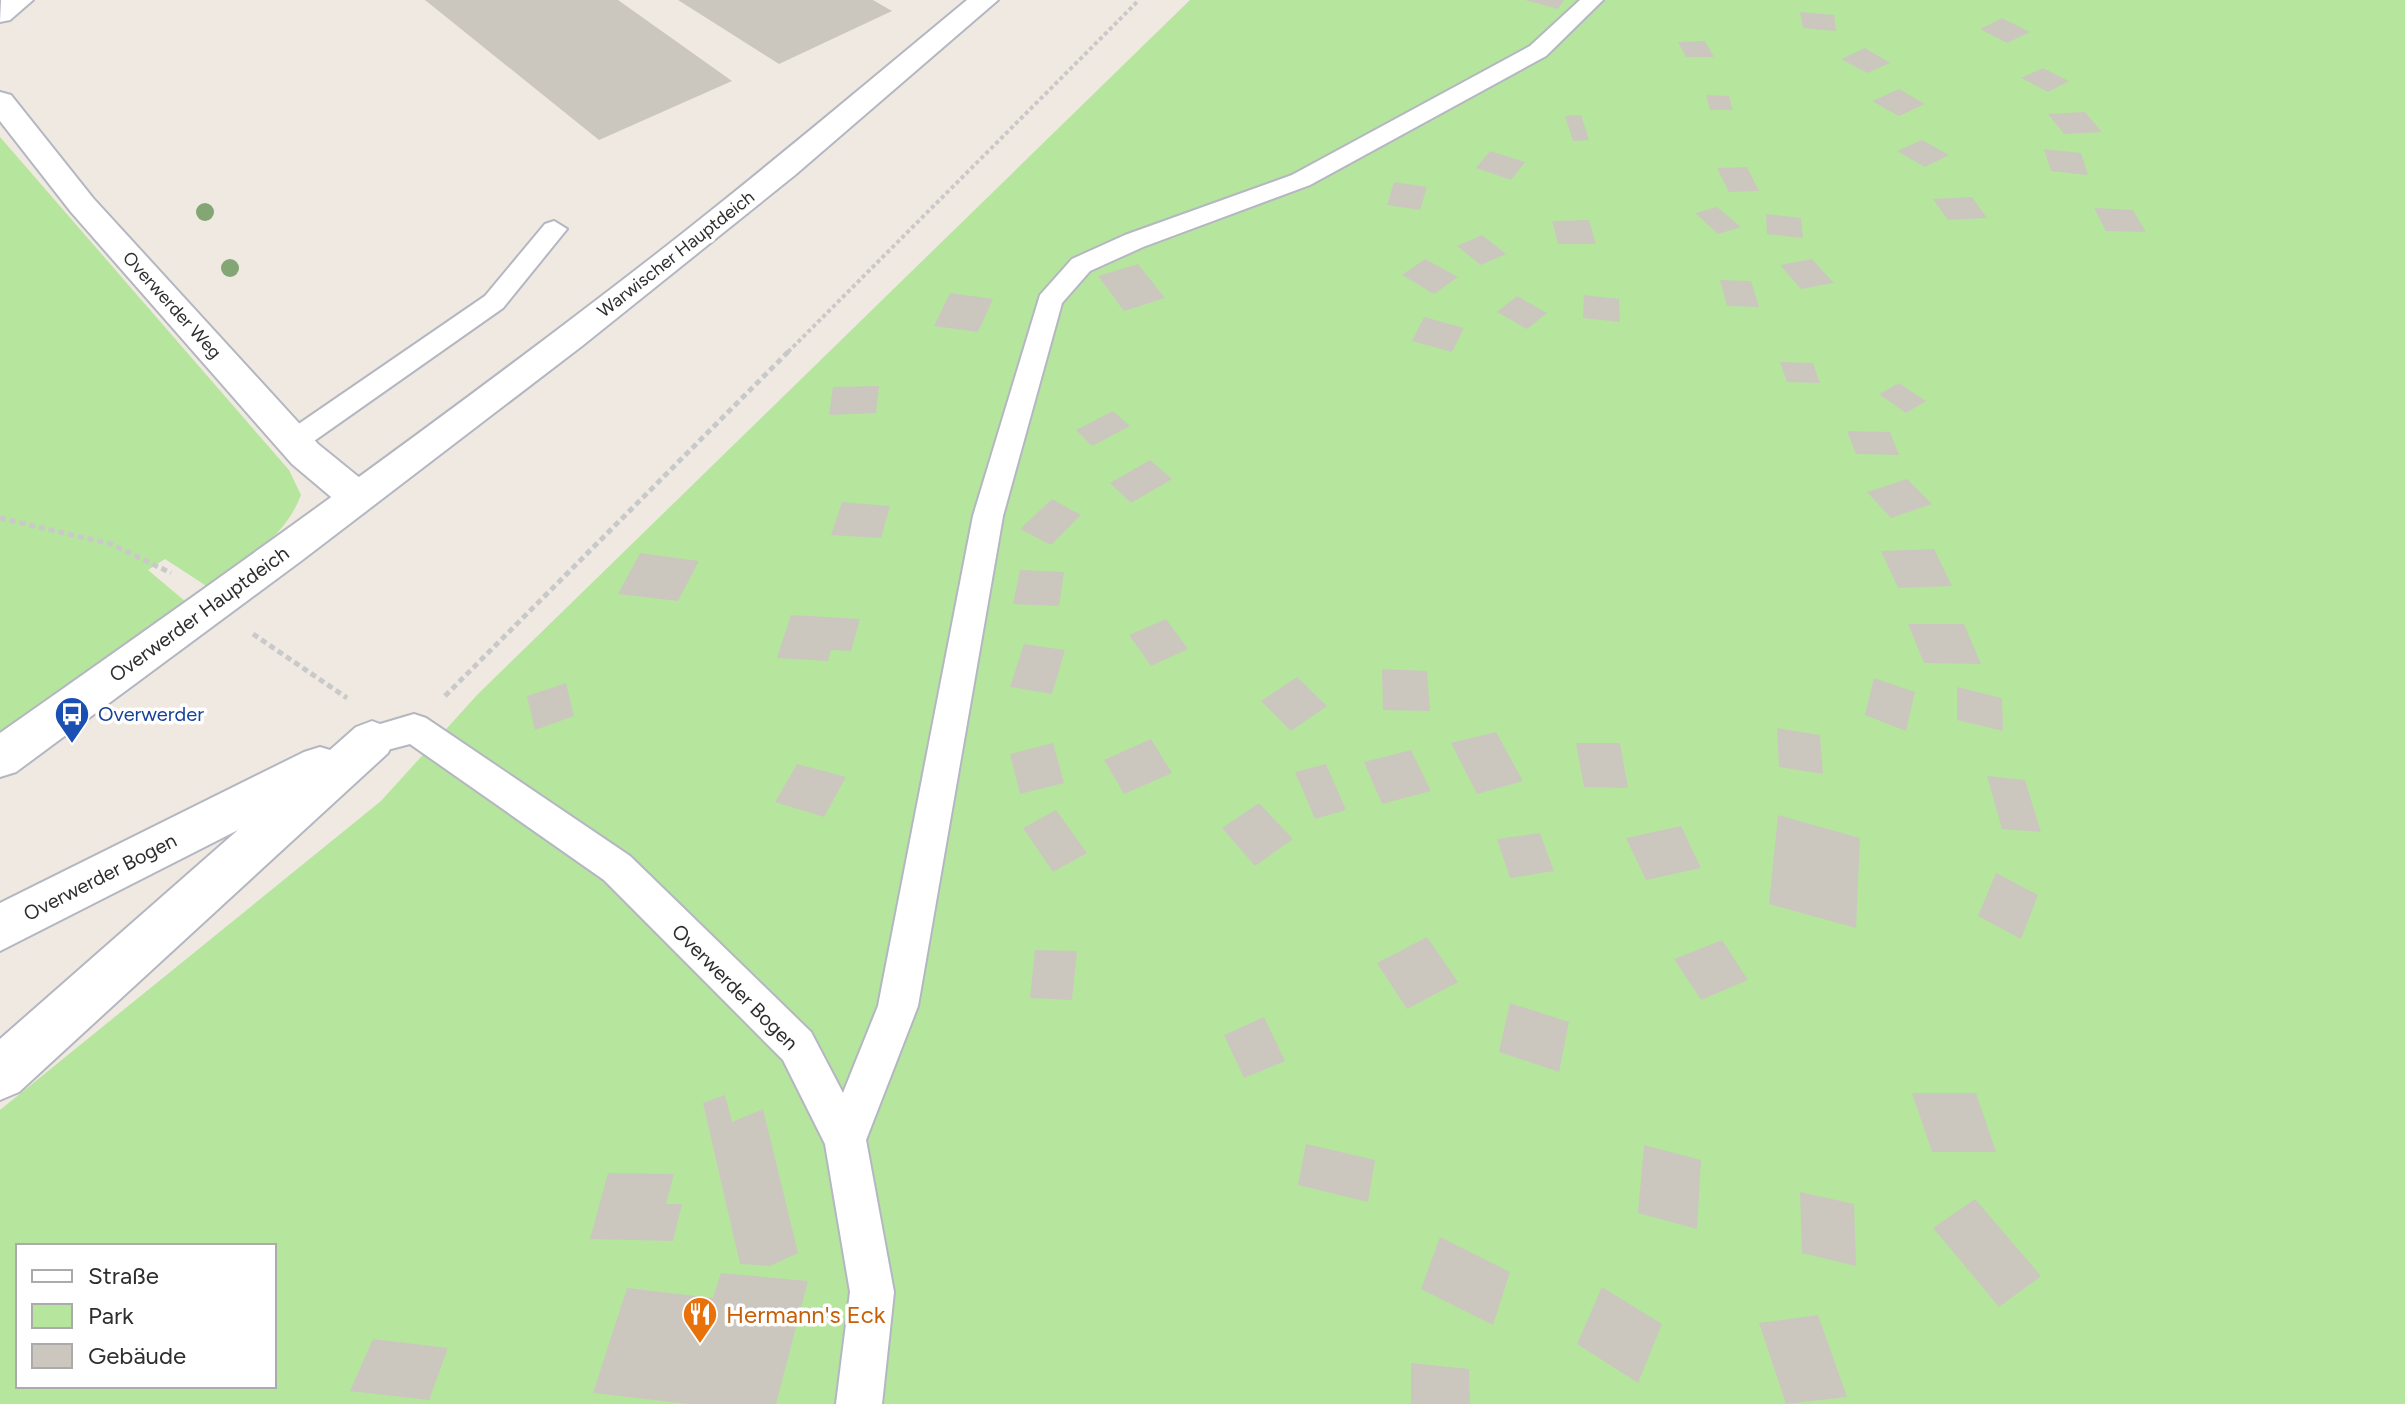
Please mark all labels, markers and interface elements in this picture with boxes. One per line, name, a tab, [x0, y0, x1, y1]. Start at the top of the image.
street label: Warwischer Hauptdeich	[593, 186, 759, 322]
street label: Overwerder Weg	[118, 247, 226, 363]
street label: Overwerder Hauptdeich	[105, 541, 293, 687]
bus stop icon: Overwerder	[53, 695, 91, 745]
place label: Overwerder	[98, 702, 204, 726]
street label: Overwerder Bogen	[19, 828, 181, 926]
street label: Overwerder Bogen	[667, 919, 803, 1055]
legend	[16, 1244, 276, 1388]
text: Straße	[88, 1261, 159, 1290]
restaurant icon: Hermann's Eck	[681, 1295, 719, 1345]
place label: Hermann's Eck	[726, 1300, 886, 1329]
text: Park	[88, 1301, 134, 1330]
text: Gebäude	[88, 1341, 186, 1370]

